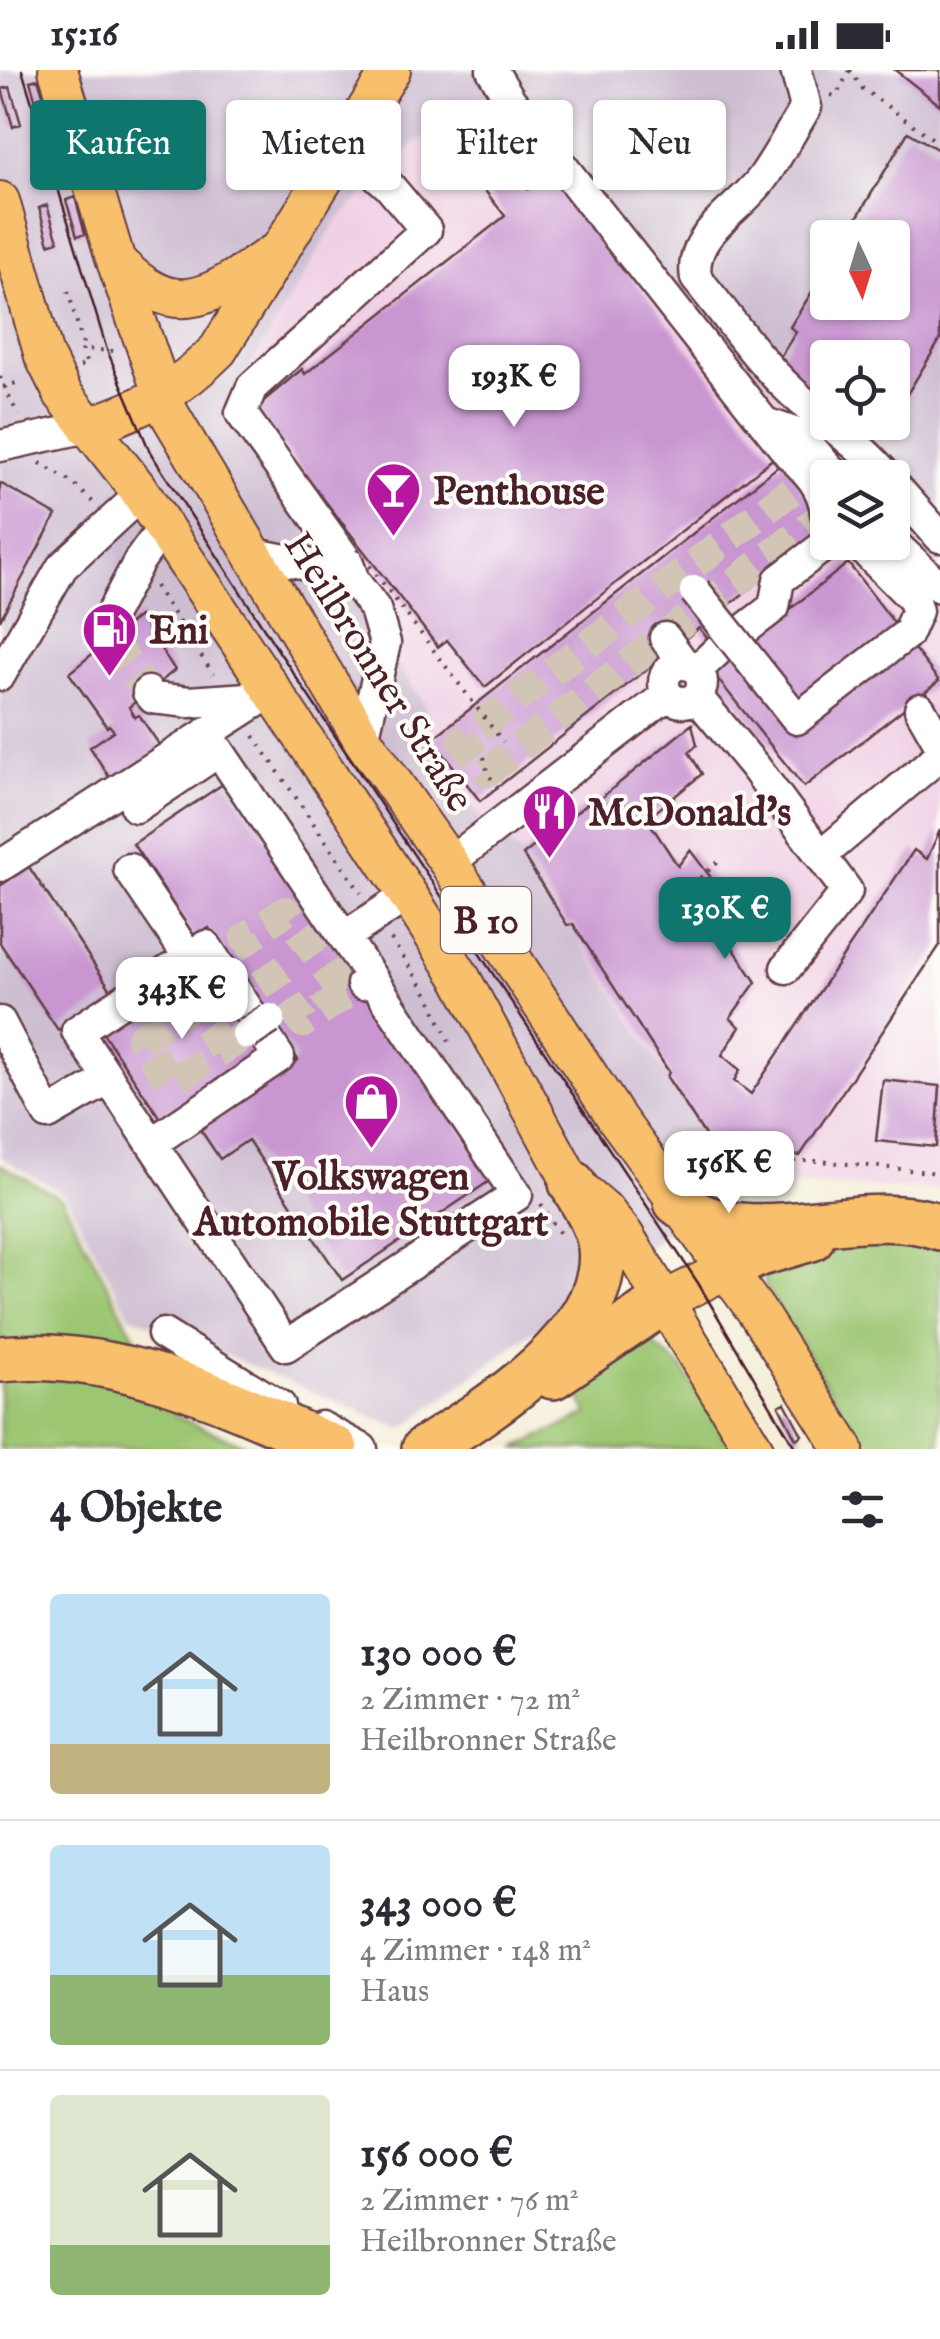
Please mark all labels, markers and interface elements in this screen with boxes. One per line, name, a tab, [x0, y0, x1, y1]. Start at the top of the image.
text: 15:16	[50, 11, 118, 59]
chip: Kaufen	[30, 100, 206, 190]
chip: Mieten	[226, 100, 401, 190]
chip: Filter	[421, 100, 573, 190]
chip: Neu	[593, 100, 726, 190]
north arrow	[810, 220, 910, 320]
map controls	[810, 220, 910, 560]
button: locate	[810, 340, 910, 440]
pin: 193K €	[433, 345, 595, 430]
text: 193K €	[471, 357, 557, 398]
bar icon: Penthouse	[364, 460, 424, 539]
button: layers	[810, 460, 910, 560]
place label: Penthouse	[433, 468, 605, 519]
street label: Heilbronner Straße	[270, 523, 484, 822]
fuel station icon: Eni	[80, 599, 140, 678]
place label: Eni	[149, 607, 209, 658]
restaurant icon: McDonald's	[519, 781, 579, 860]
place label: McDonald's	[588, 789, 791, 840]
pin: 130K €	[644, 877, 806, 962]
road number: B 10	[441, 887, 531, 953]
text: 130K €	[681, 889, 769, 930]
pin: 343K €	[101, 957, 263, 1042]
text: 343K €	[138, 969, 226, 1010]
shop icon: Volkswagen Automobile Stuttgart	[341, 1071, 401, 1150]
pin: 156K €	[648, 1131, 810, 1216]
text: 156K €	[686, 1143, 772, 1184]
place label: Volkswagen Automobile Stuttgart	[192, 1153, 549, 1250]
icon: filters	[835, 1482, 890, 1537]
text: 4 Objekte	[50, 1483, 222, 1536]
text: 130 000 €	[360, 1627, 517, 1680]
icon: home	[130, 1634, 250, 1754]
text: 2 Zimmer · 72 m²	[360, 1680, 580, 1721]
text: Heilbronner Straße	[360, 1721, 617, 1762]
text: 343 000 €	[360, 1878, 517, 1931]
icon: home	[130, 1885, 250, 2005]
text: 4 Zimmer · 148 m²	[360, 1931, 591, 1972]
text: Haus	[360, 1972, 429, 2013]
text: 156 000 €	[360, 2128, 513, 2181]
icon: home	[130, 2135, 250, 2255]
text: 2 Zimmer · 76 m²	[360, 2181, 579, 2222]
text: Heilbronner Straße	[360, 2222, 617, 2263]

